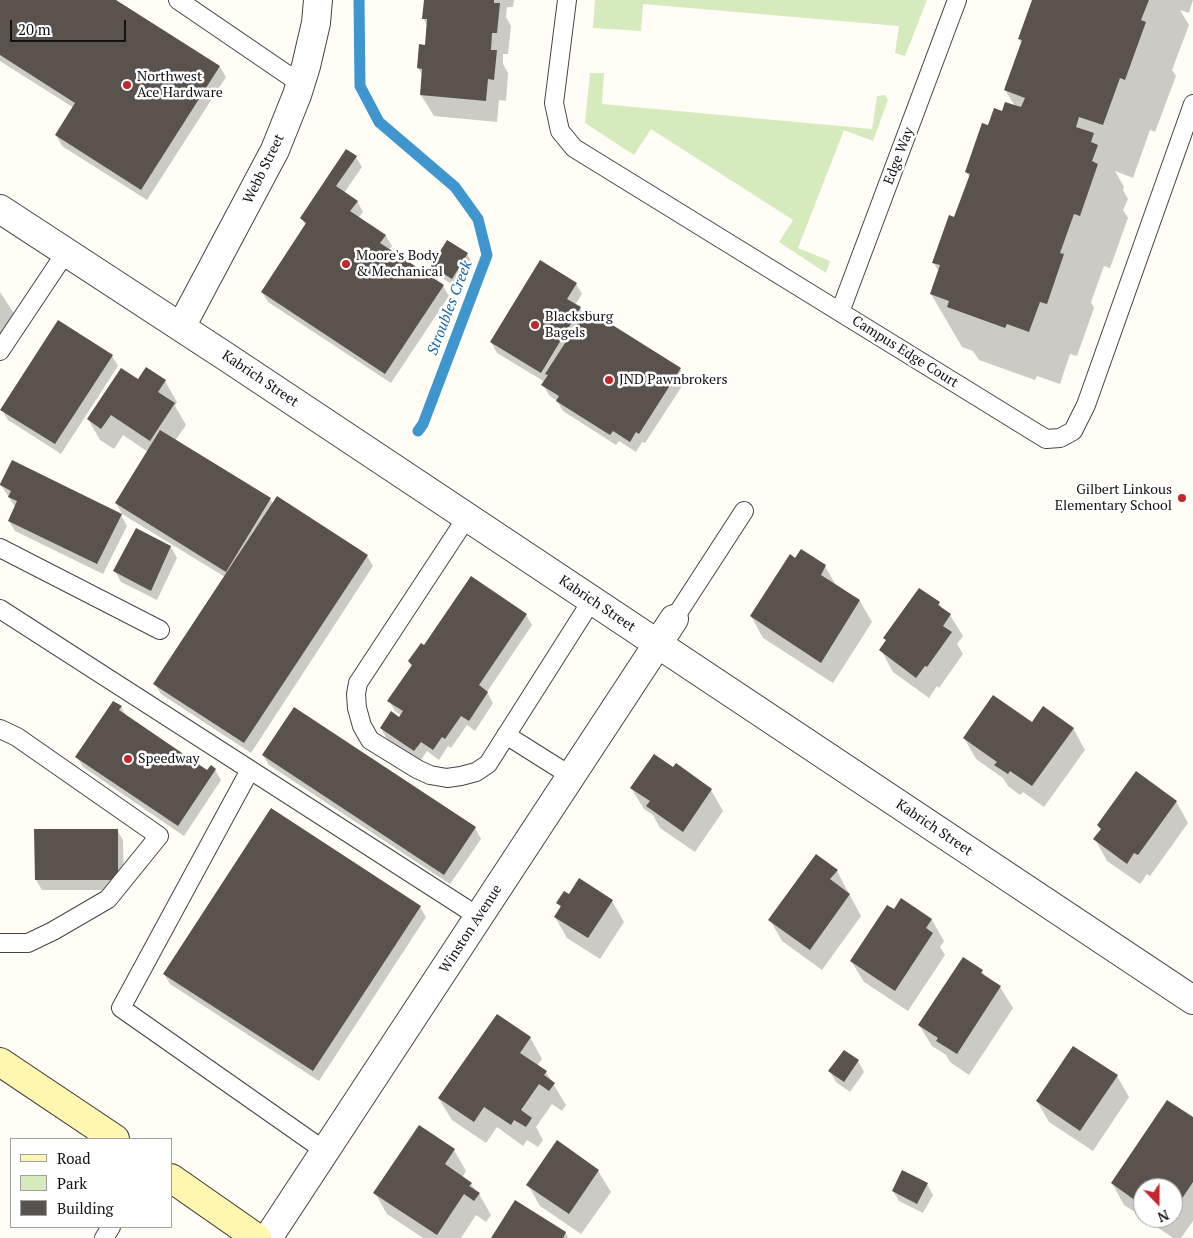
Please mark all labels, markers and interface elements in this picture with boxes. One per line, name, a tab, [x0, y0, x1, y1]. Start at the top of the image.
scale bar	[12, 10, 129, 42]
text: 20 m	[18, 19, 51, 39]
place label: Northwest Ace Hardware	[137, 69, 223, 102]
marker: Northwest Ace Hardware	[121, 79, 133, 91]
street label: Edge Way	[880, 125, 918, 187]
street label: Webb Street	[240, 132, 288, 206]
place label: Moore's Body & Mechanical	[356, 248, 443, 280]
marker: Moore's Body & Mechanical	[340, 258, 352, 270]
water label: Stroubles Creek	[424, 258, 476, 358]
place label: Blacksburg Bagels	[545, 309, 613, 342]
street label: Campus Edge Court	[849, 312, 961, 392]
marker: Blacksburg Bagels	[529, 319, 541, 331]
street label: Kabrich Street	[218, 347, 302, 411]
place label: JND Pawnbrokers	[619, 372, 728, 388]
marker: JND Pawnbrokers	[603, 374, 615, 386]
place label: Gilbert Linkous Elementary School	[1055, 482, 1172, 514]
marker: Gilbert Linkous Elementary School	[1176, 492, 1188, 504]
street label: Kabrich Street	[555, 572, 639, 636]
place label: Speedway	[138, 751, 200, 767]
marker: Speedway	[122, 753, 134, 765]
street label: Kabrich Street	[892, 796, 976, 860]
street label: Winston Avenue	[436, 882, 506, 976]
legend	[10, 1138, 172, 1228]
text: Road	[57, 1148, 90, 1168]
text: Park	[57, 1173, 87, 1193]
north arrow	[1133, 1178, 1183, 1228]
text: Building	[57, 1198, 114, 1218]
text: N	[1155, 1206, 1172, 1227]

